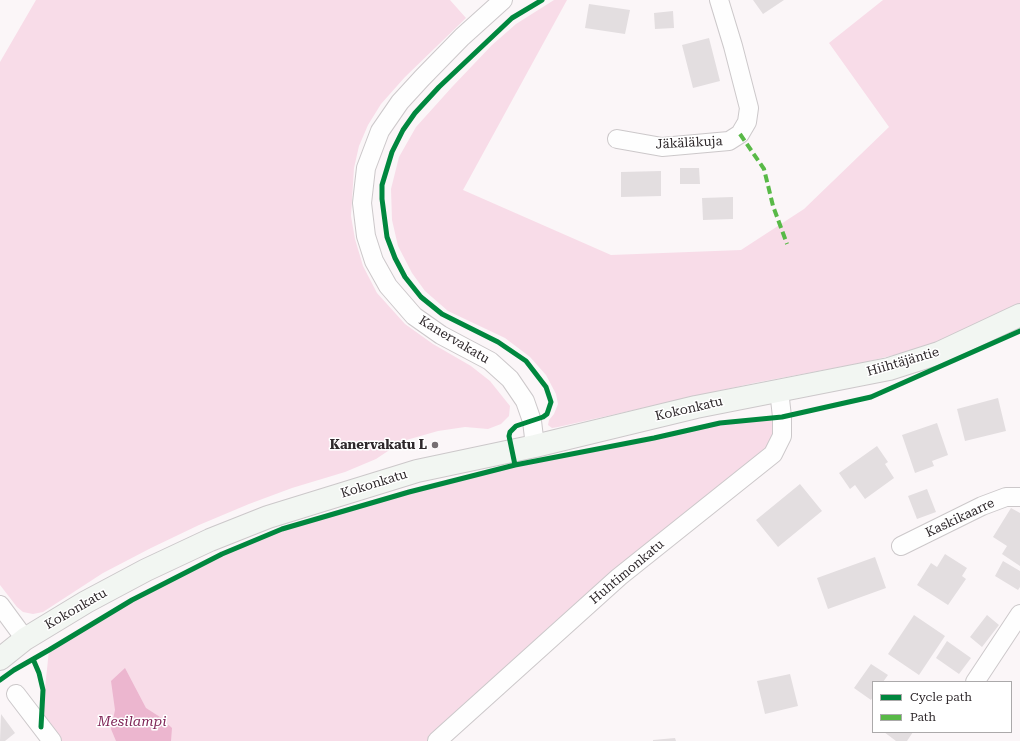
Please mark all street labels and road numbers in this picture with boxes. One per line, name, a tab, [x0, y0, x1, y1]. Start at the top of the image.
street label: Jäkäläkuja	[655, 133, 723, 153]
street label: Kanervakatu	[416, 313, 492, 367]
street label: Hiihtäjäntie	[865, 344, 941, 380]
street label: Kokonkatu	[654, 394, 724, 424]
street label: Kokonkatu	[339, 466, 409, 502]
street label: Kaskikaarre	[923, 495, 997, 541]
street label: Huhtimonkatu	[587, 536, 667, 608]
street label: Kokonkatu	[42, 585, 110, 633]

